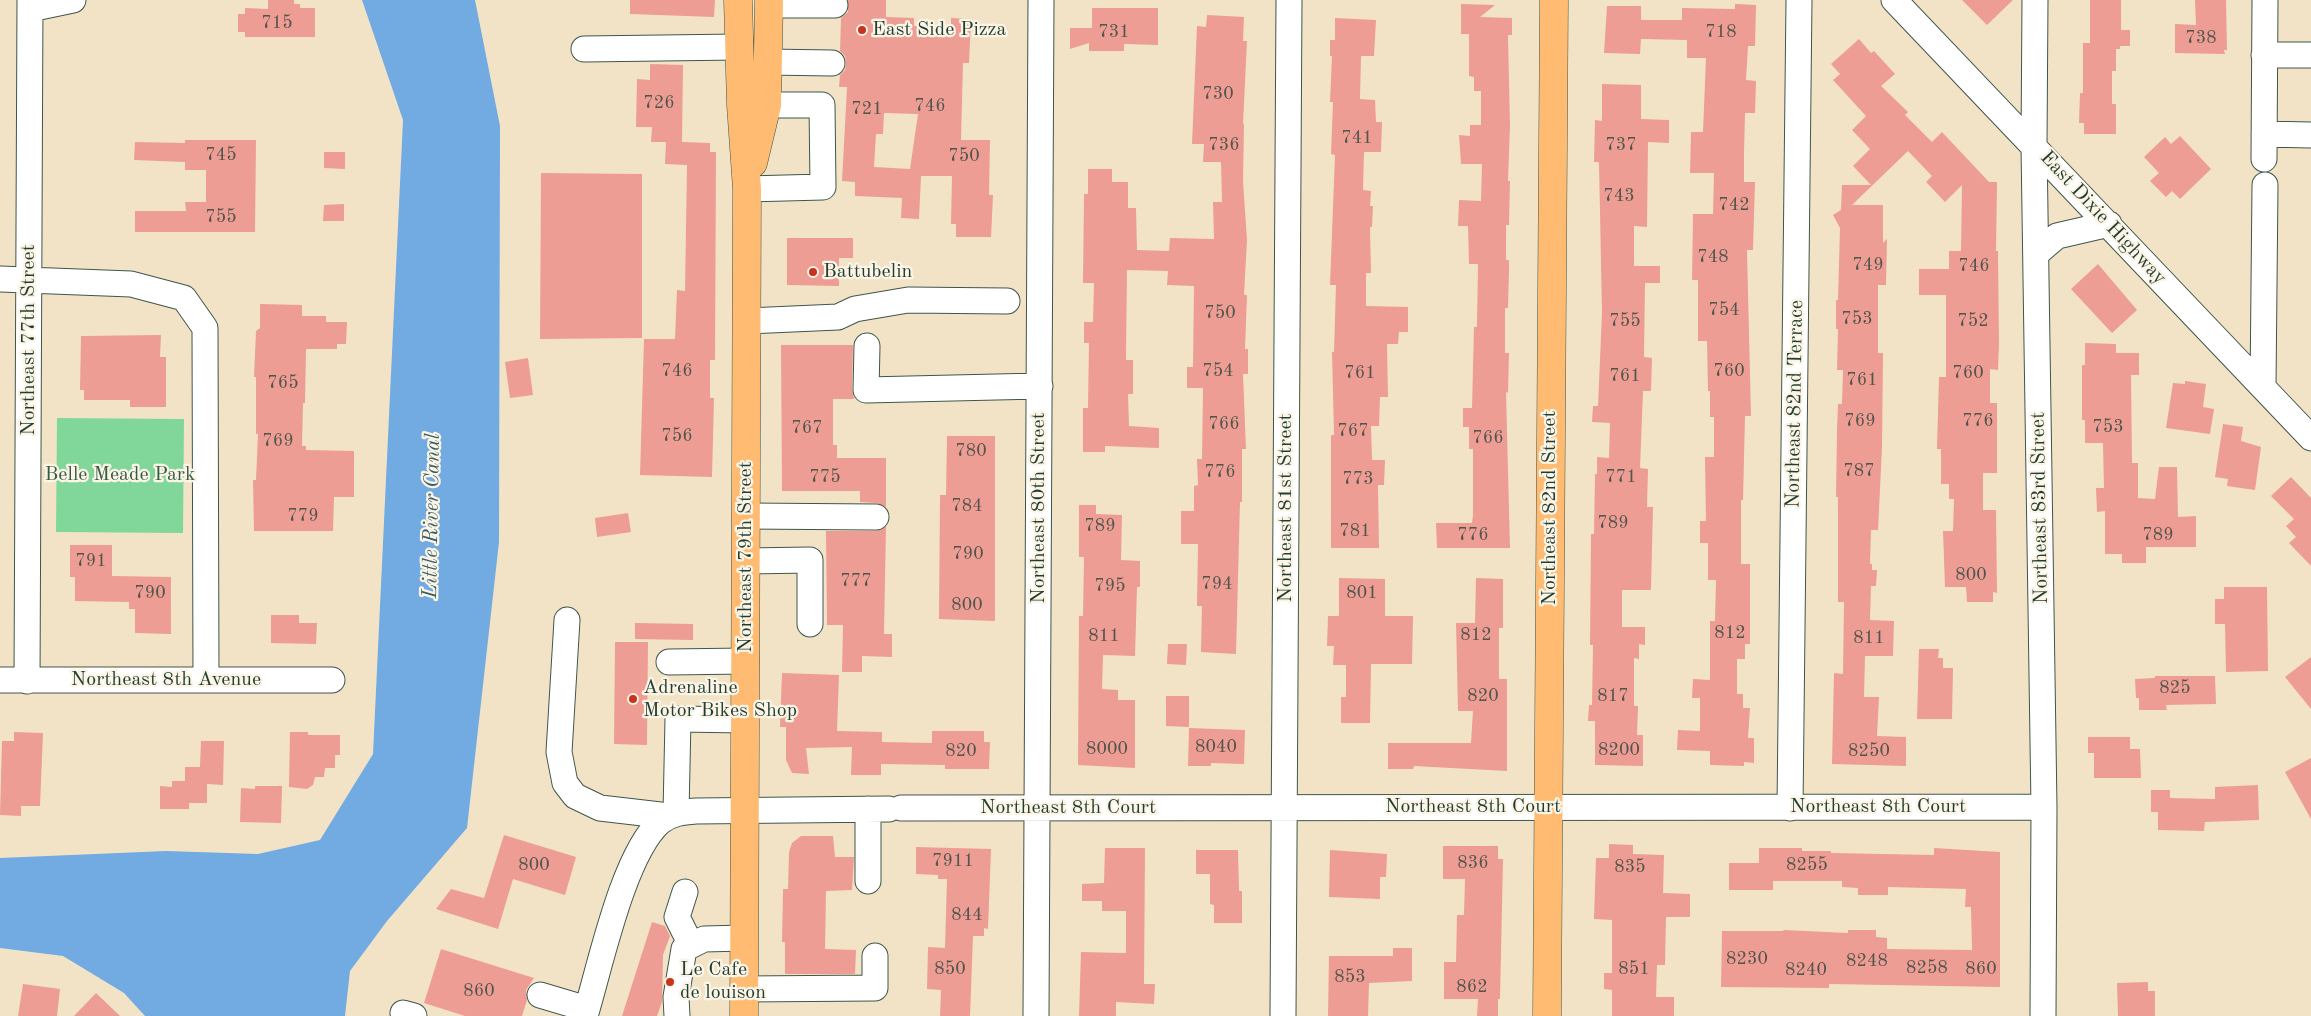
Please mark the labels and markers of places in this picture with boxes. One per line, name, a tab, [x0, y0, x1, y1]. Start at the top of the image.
place label: East Side Pizza	[872, 18, 1006, 42]
marker: East Side Pizza	[856, 24, 868, 36]
place label: Battubelin	[823, 260, 912, 284]
marker: Battubelin	[807, 266, 819, 278]
place label: Adrenaline Motor Bikes Shop	[643, 676, 797, 723]
marker: Adrenaline Motor Bikes Shop	[627, 693, 639, 705]
place label: Le Cafe de louison	[680, 958, 766, 1005]
marker: Le Cafe de louison	[664, 976, 676, 988]

